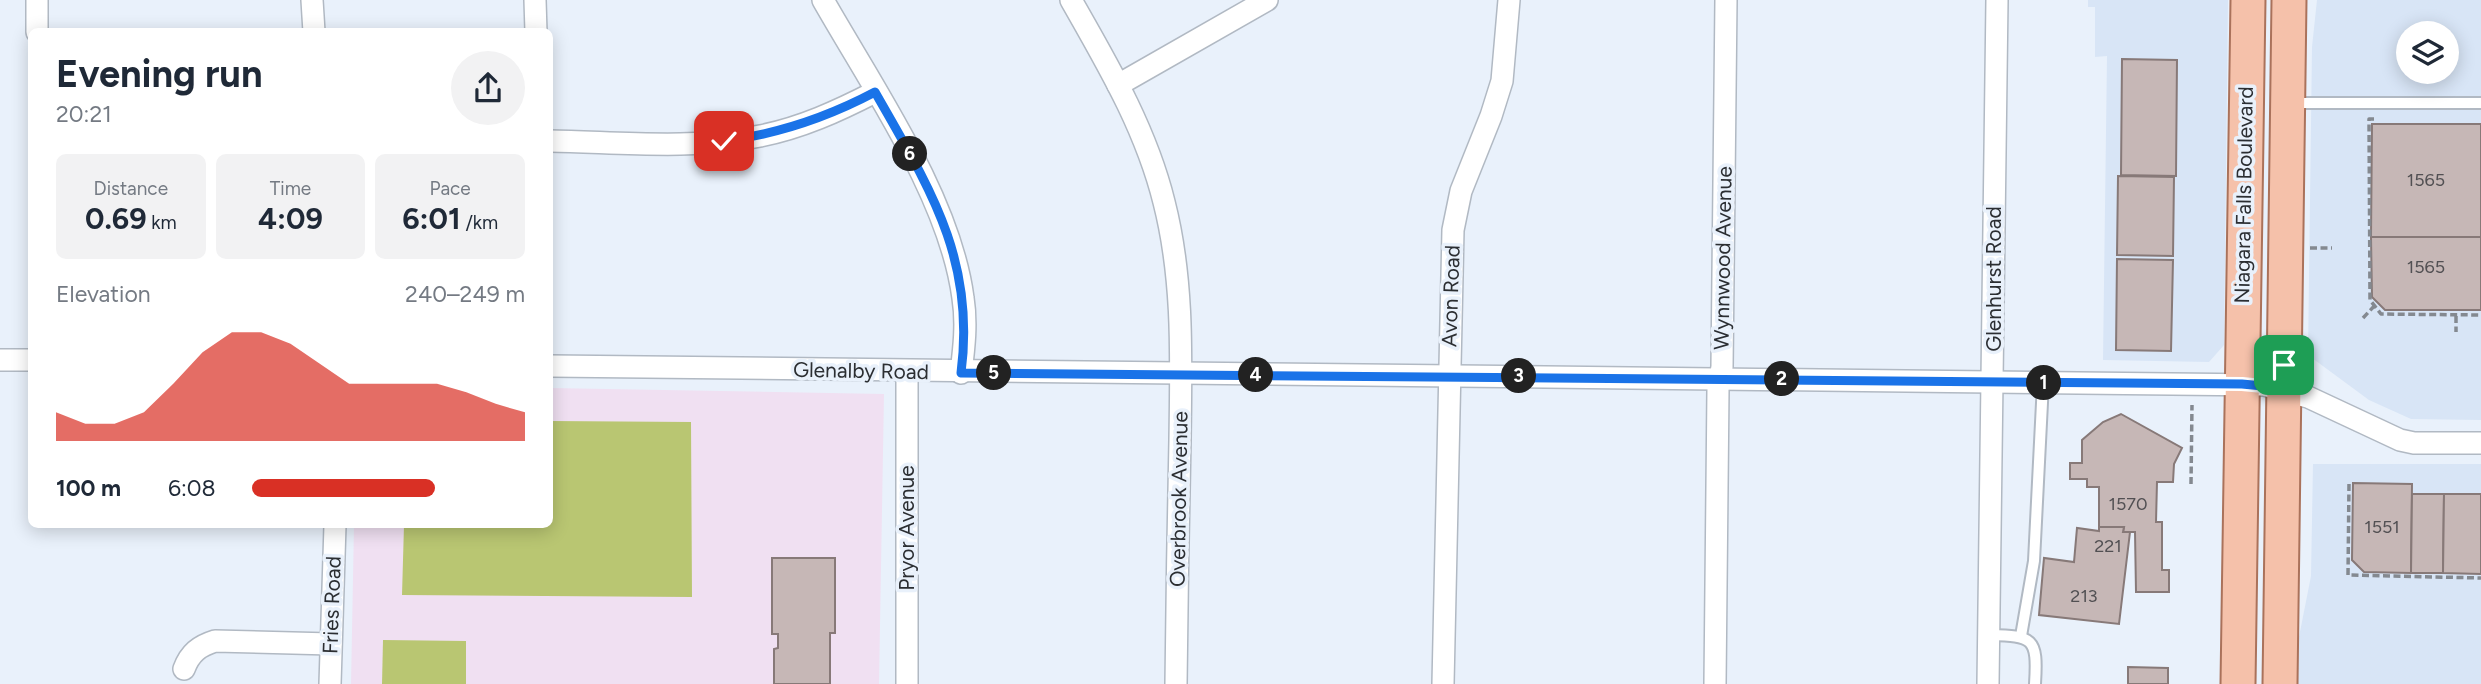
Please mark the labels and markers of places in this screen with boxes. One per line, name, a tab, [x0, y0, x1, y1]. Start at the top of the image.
pin	[694, 111, 754, 171]
pin: 6	[892, 136, 928, 172]
pin	[2254, 335, 2314, 395]
pin: 5	[976, 356, 1012, 390]
pin: 4	[1238, 358, 1274, 392]
pin: 3	[1502, 358, 1536, 394]
pin: 2	[1764, 362, 1800, 396]
pin: 1	[2026, 366, 2062, 400]

